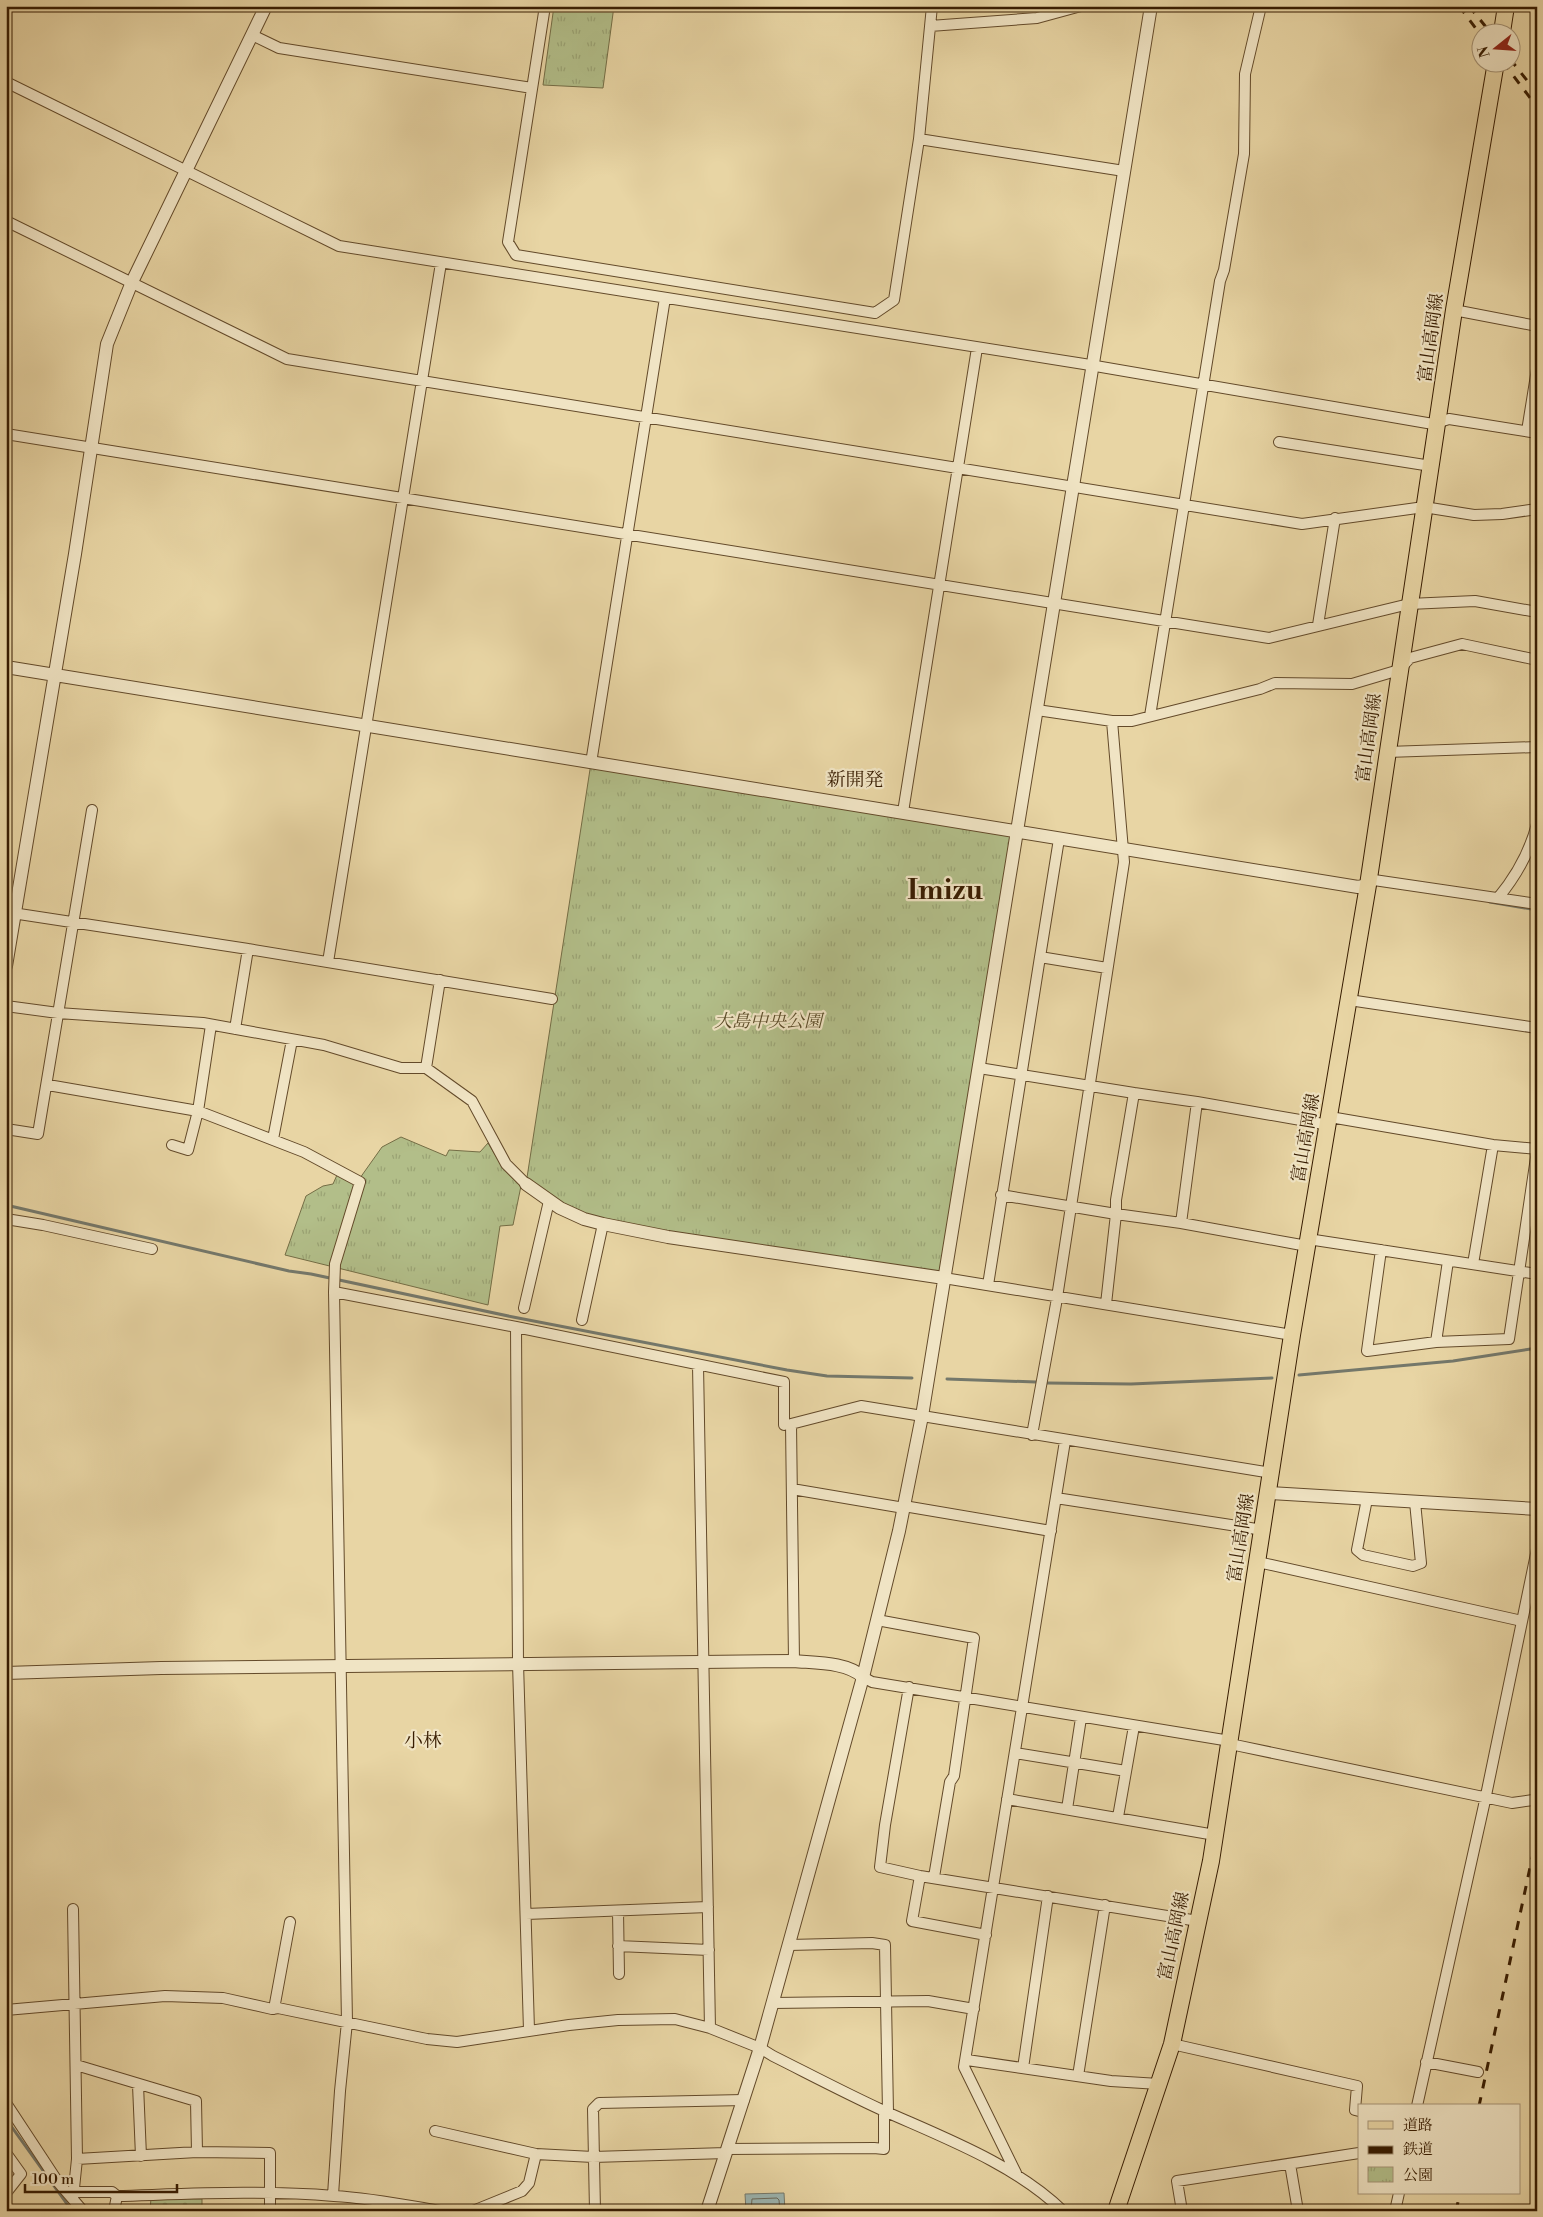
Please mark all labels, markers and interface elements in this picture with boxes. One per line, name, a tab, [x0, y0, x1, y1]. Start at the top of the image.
north arrow	[1470, 22, 1520, 72]
text: N	[1474, 44, 1495, 59]
street label: 富山高岡線	[1413, 292, 1449, 384]
street label: 富山高岡線	[1351, 692, 1387, 784]
district label: 新開発	[826, 768, 884, 792]
district label: Imizu	[907, 873, 983, 908]
park label: 大島中央公園	[714, 1010, 825, 1033]
street label: 富山高岡線	[1287, 1092, 1325, 1184]
street label: 富山高岡線	[1223, 1492, 1259, 1584]
district label: 小林	[404, 1729, 442, 1753]
street label: 富山高岡線	[1153, 1890, 1195, 1982]
legend	[1358, 2104, 1520, 2194]
text: 道路	[1403, 2116, 1433, 2135]
text: 鉄道	[1403, 2140, 1433, 2159]
scale bar	[25, 2162, 178, 2194]
text: 公園	[1403, 2166, 1433, 2185]
text: 100 m	[32, 2170, 74, 2189]

